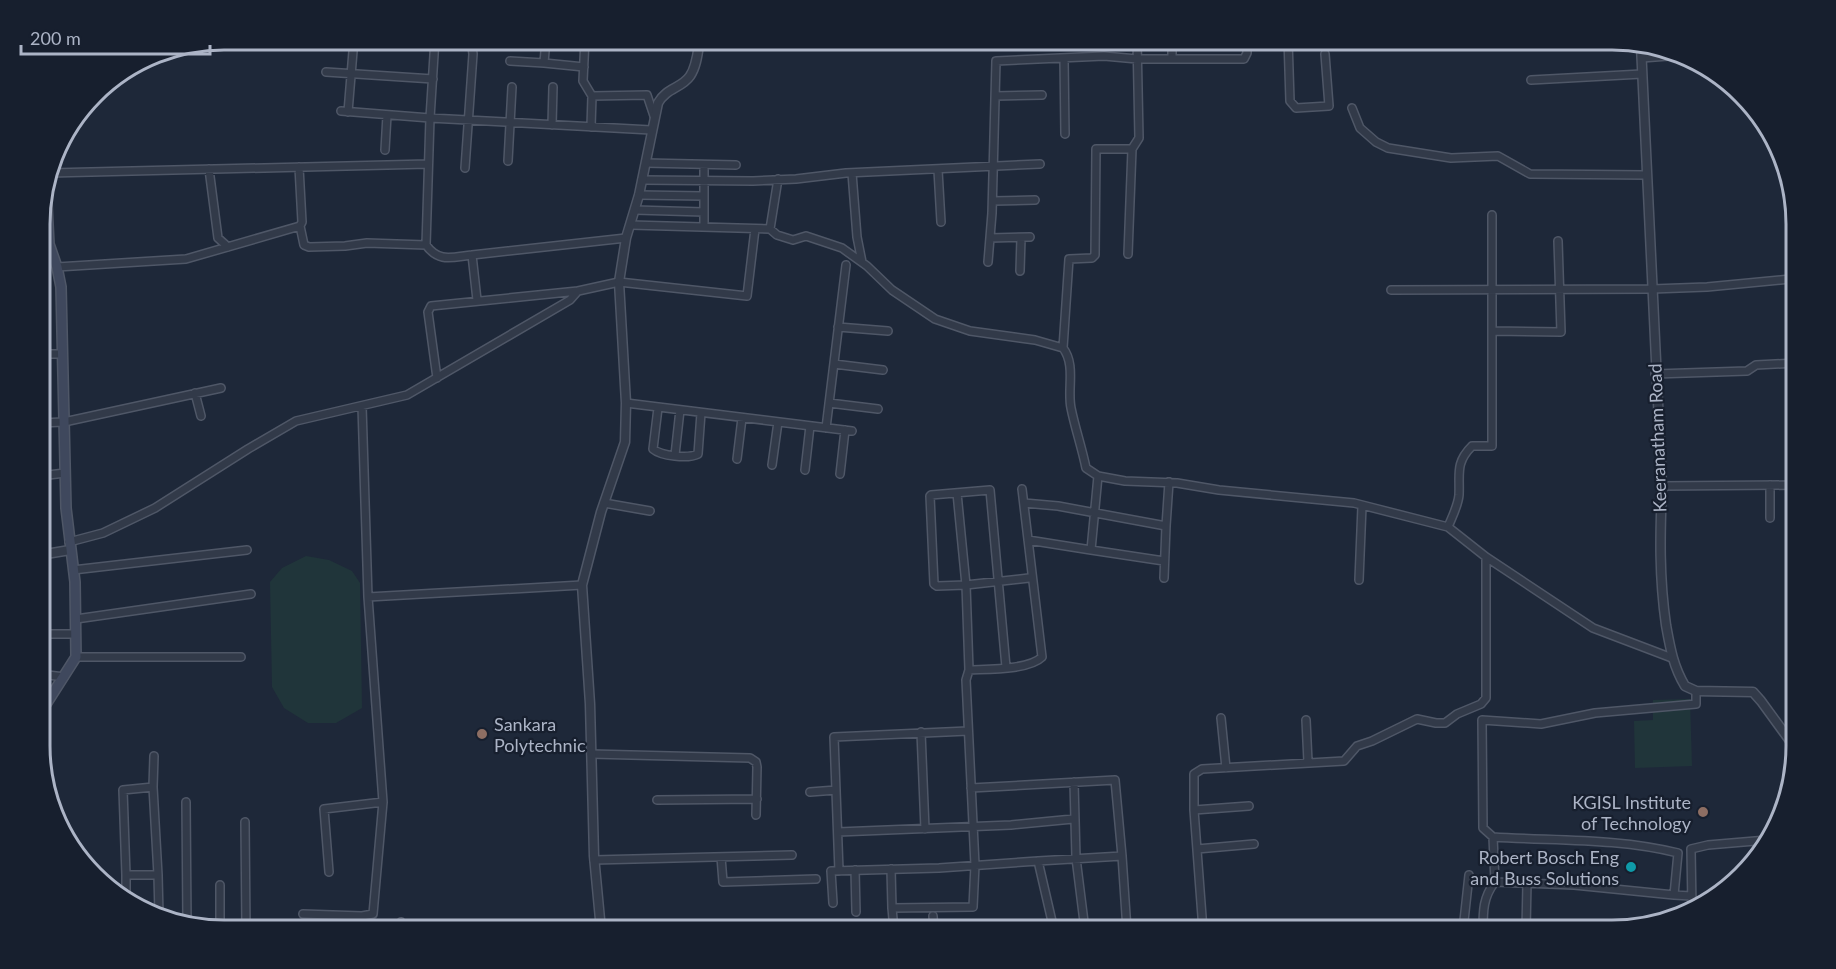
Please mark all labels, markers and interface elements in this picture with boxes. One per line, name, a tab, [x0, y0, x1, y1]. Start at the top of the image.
scale bar	[21, 18, 210, 56]
text: 200 m	[30, 27, 81, 49]
street label: Keeranatham Road	[1643, 363, 1671, 513]
place label: Sankara Polytechnic	[494, 713, 586, 756]
marker: Sankara Polytechnic	[475, 727, 489, 741]
place label: KGISL Institute of Technology	[1572, 791, 1692, 834]
marker: KGISL Institute of Technology	[1696, 805, 1710, 819]
place label: Robert Bosch Eng and Buss Solutions	[1470, 846, 1619, 889]
marker: Robert Bosch Eng and Buss Solutions	[1624, 860, 1638, 874]

